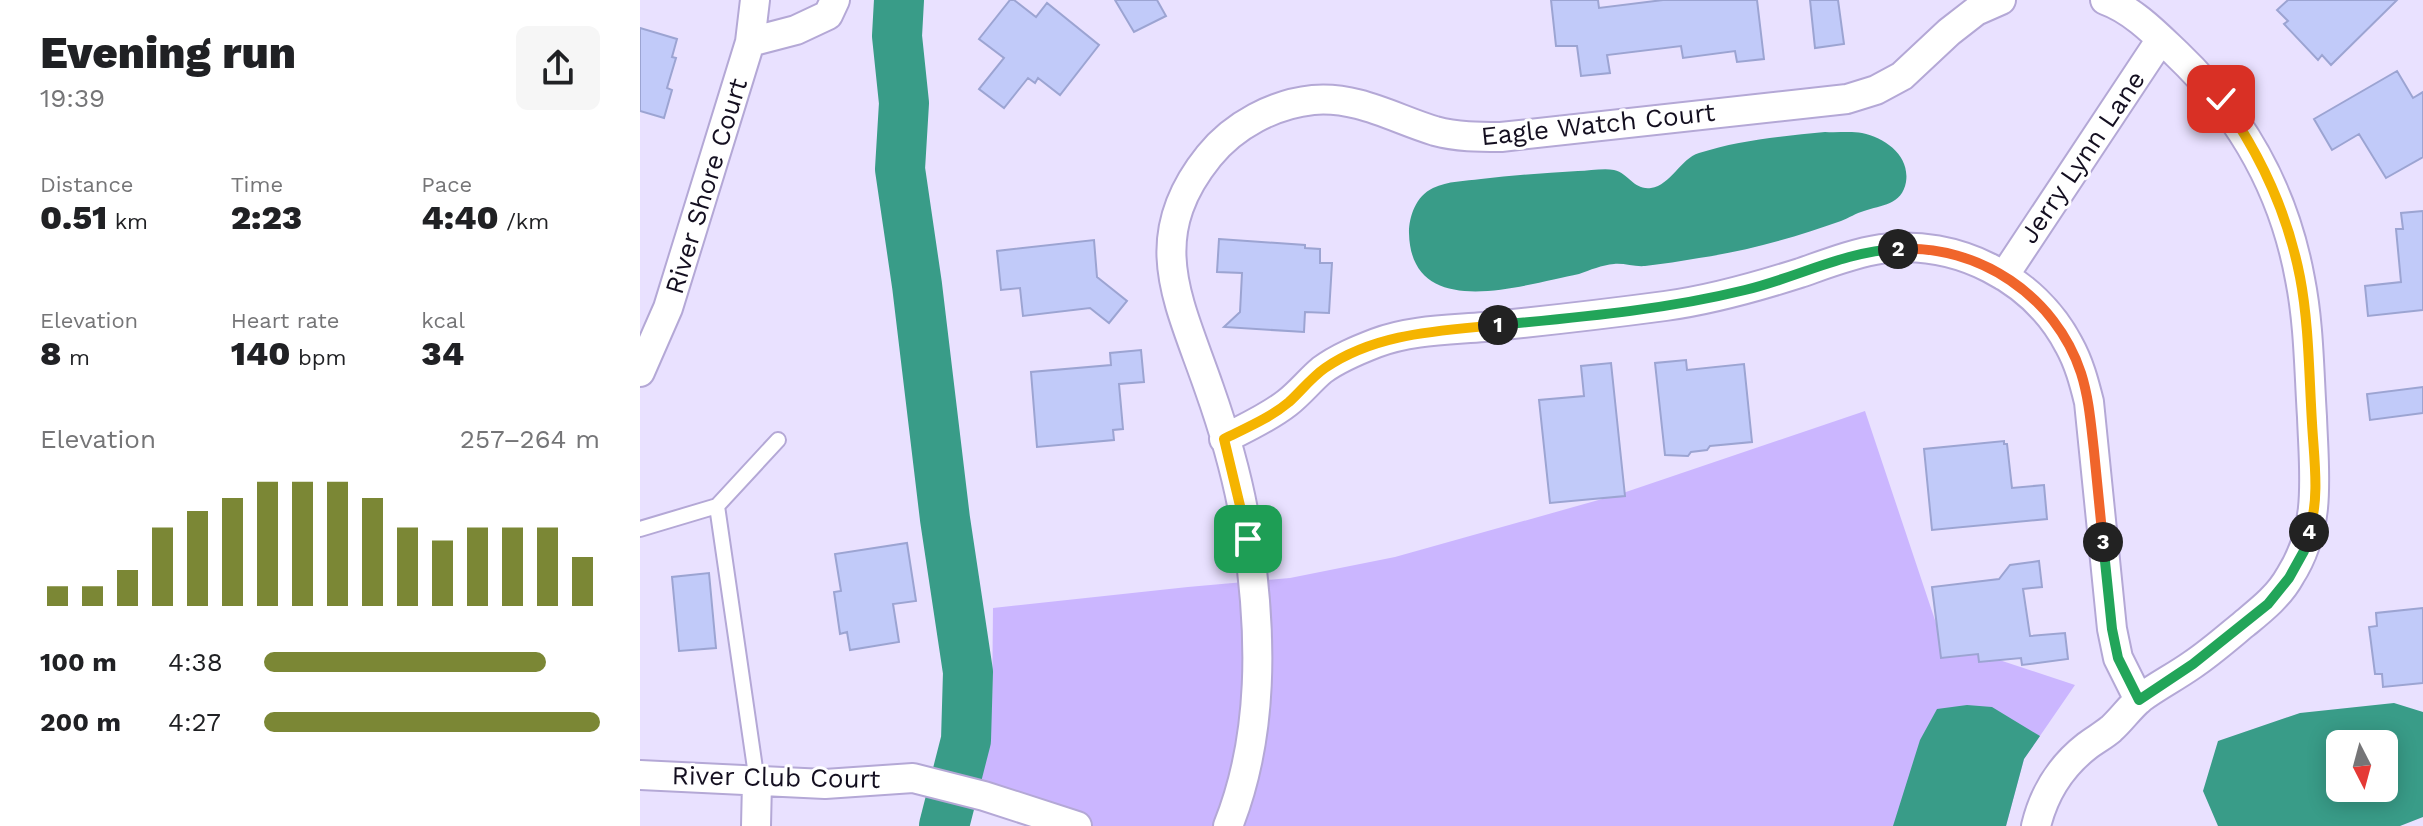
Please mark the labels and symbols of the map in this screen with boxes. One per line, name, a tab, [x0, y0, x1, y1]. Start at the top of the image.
street label: Jerry Lynn Lane	[2013, 65, 2151, 249]
pin	[2187, 65, 2255, 133]
street label: River Shore Court	[659, 74, 753, 298]
street label: Eagle Watch Court	[1480, 97, 1717, 151]
pin: 2	[1878, 229, 1918, 269]
pin: 1	[1478, 305, 1518, 345]
pin	[1214, 505, 1282, 573]
pin: 4	[2289, 512, 2329, 552]
pin: 3	[2083, 522, 2123, 562]
north arrow	[2326, 730, 2398, 802]
street label: River Club Court	[671, 760, 881, 794]

